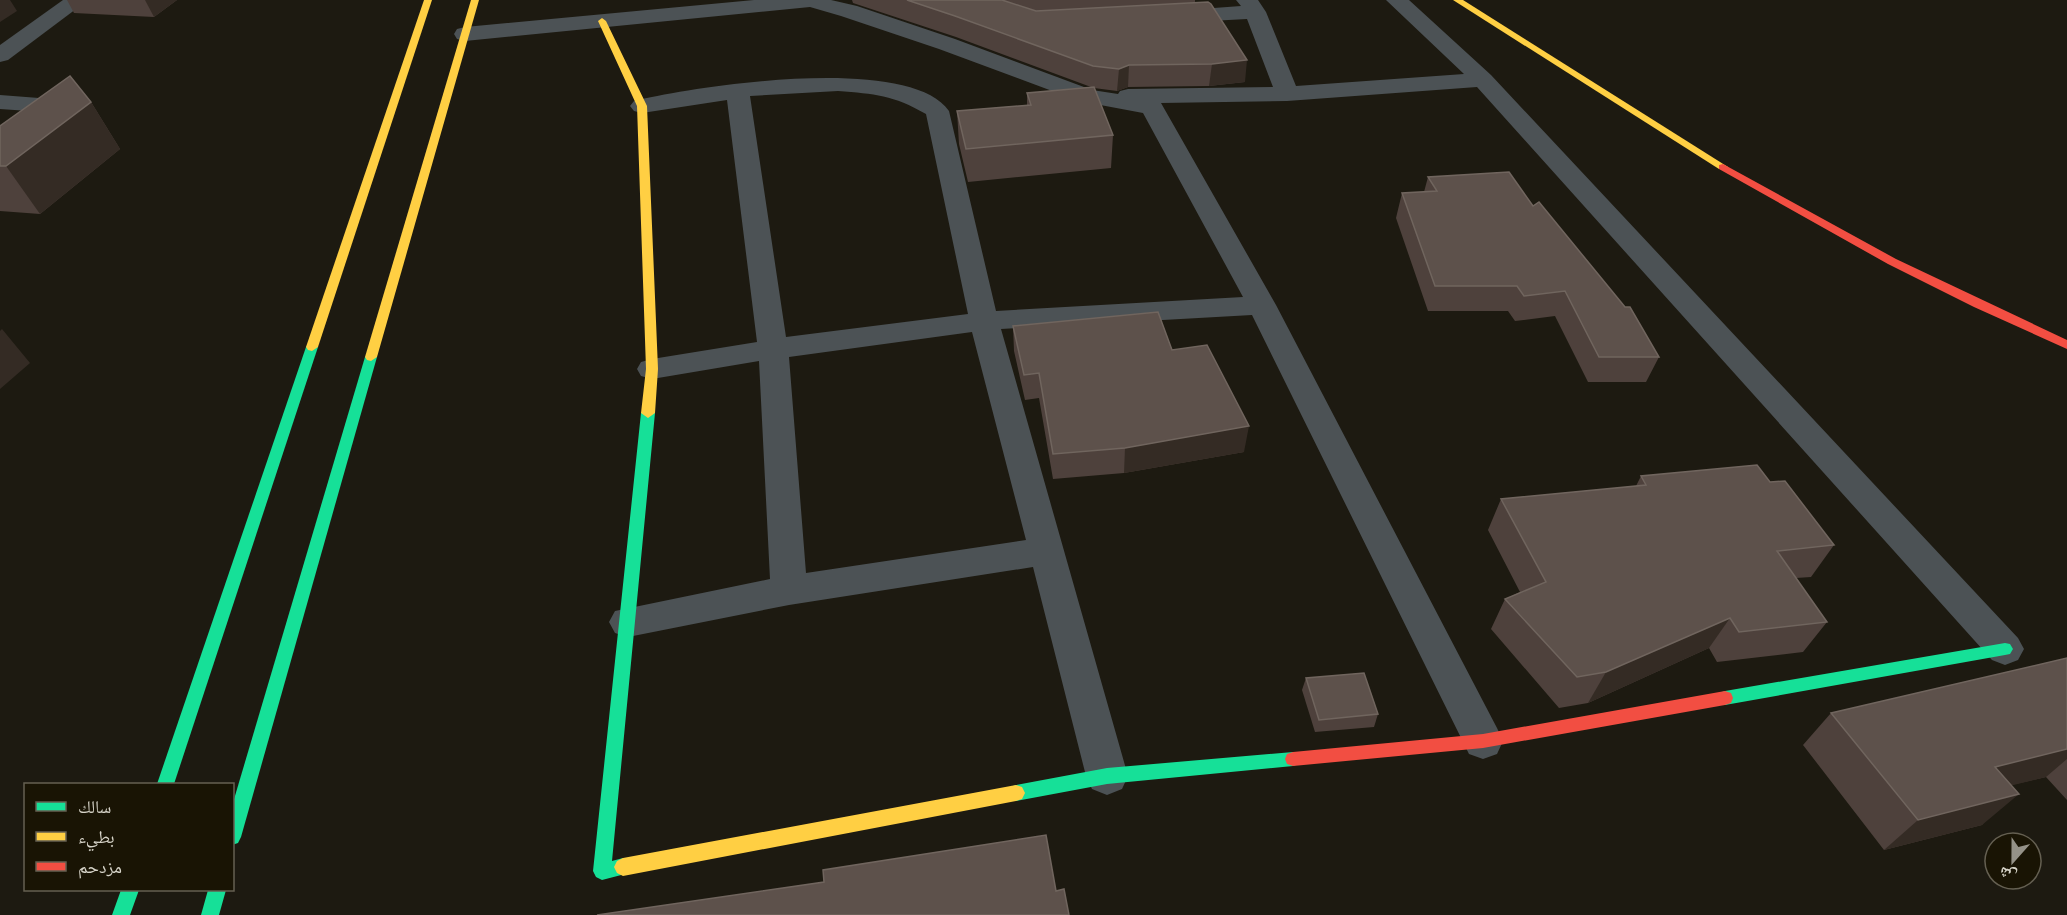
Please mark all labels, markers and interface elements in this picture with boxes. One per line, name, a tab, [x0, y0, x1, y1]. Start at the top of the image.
legend	[24, 783, 234, 891]
text: سالك	[78, 796, 111, 818]
text: بطيء	[78, 826, 115, 852]
north arrow	[1983, 831, 2043, 891]
text: مزدحم	[78, 856, 122, 879]
text: ش	[1996, 863, 2019, 886]

